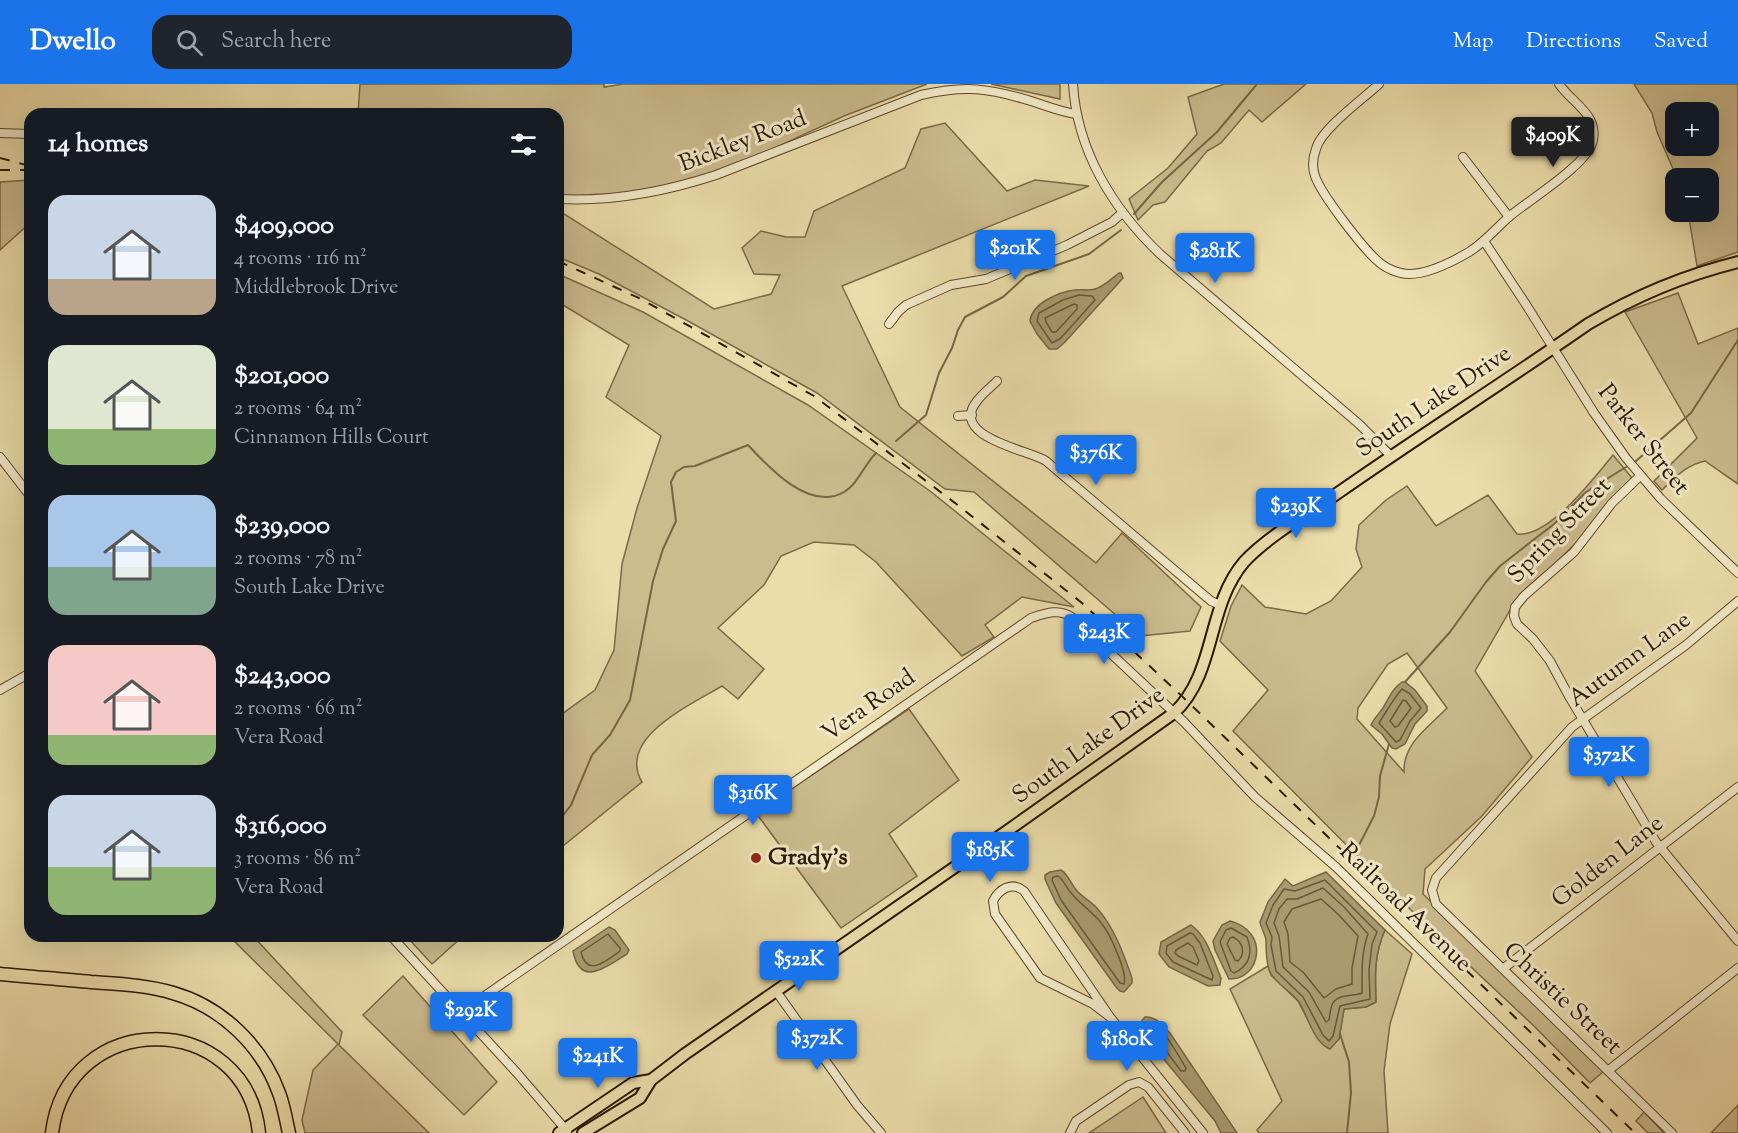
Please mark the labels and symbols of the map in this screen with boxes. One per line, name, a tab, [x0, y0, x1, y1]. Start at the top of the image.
street label: Bickley Road	[674, 102, 812, 182]
pin: $409K	[1511, 117, 1595, 168]
pin: $201K	[973, 230, 1057, 281]
pin: $281K	[1173, 233, 1257, 284]
street label: South Lake Drive	[1350, 337, 1518, 467]
street label: Parker Street	[1589, 377, 1697, 503]
pin: $376K	[1054, 435, 1138, 486]
street label: Spring Street	[1500, 470, 1620, 592]
pin: $239K	[1254, 488, 1338, 539]
street label: Autumn Lane	[1562, 604, 1698, 716]
pin: $243K	[1062, 614, 1146, 665]
street label: Vera Road	[815, 661, 923, 751]
street label: South Lake Drive	[1006, 679, 1172, 813]
pin: $372K	[1567, 737, 1651, 788]
pin: $316K	[711, 775, 795, 826]
street label: Golden Lane	[1545, 807, 1671, 917]
pin: $185K	[948, 832, 1032, 883]
street label: Railroad Avenue	[1331, 836, 1479, 980]
place label: Grady's	[768, 841, 848, 875]
marker: Grady's	[749, 851, 763, 865]
street label: Christie Street	[1495, 935, 1629, 1063]
pin: $522K	[757, 941, 841, 992]
pin: $292K	[429, 992, 513, 1043]
pin: $372K	[775, 1020, 859, 1071]
pin: $180K	[1085, 1021, 1169, 1072]
pin: $241K	[556, 1038, 640, 1089]

